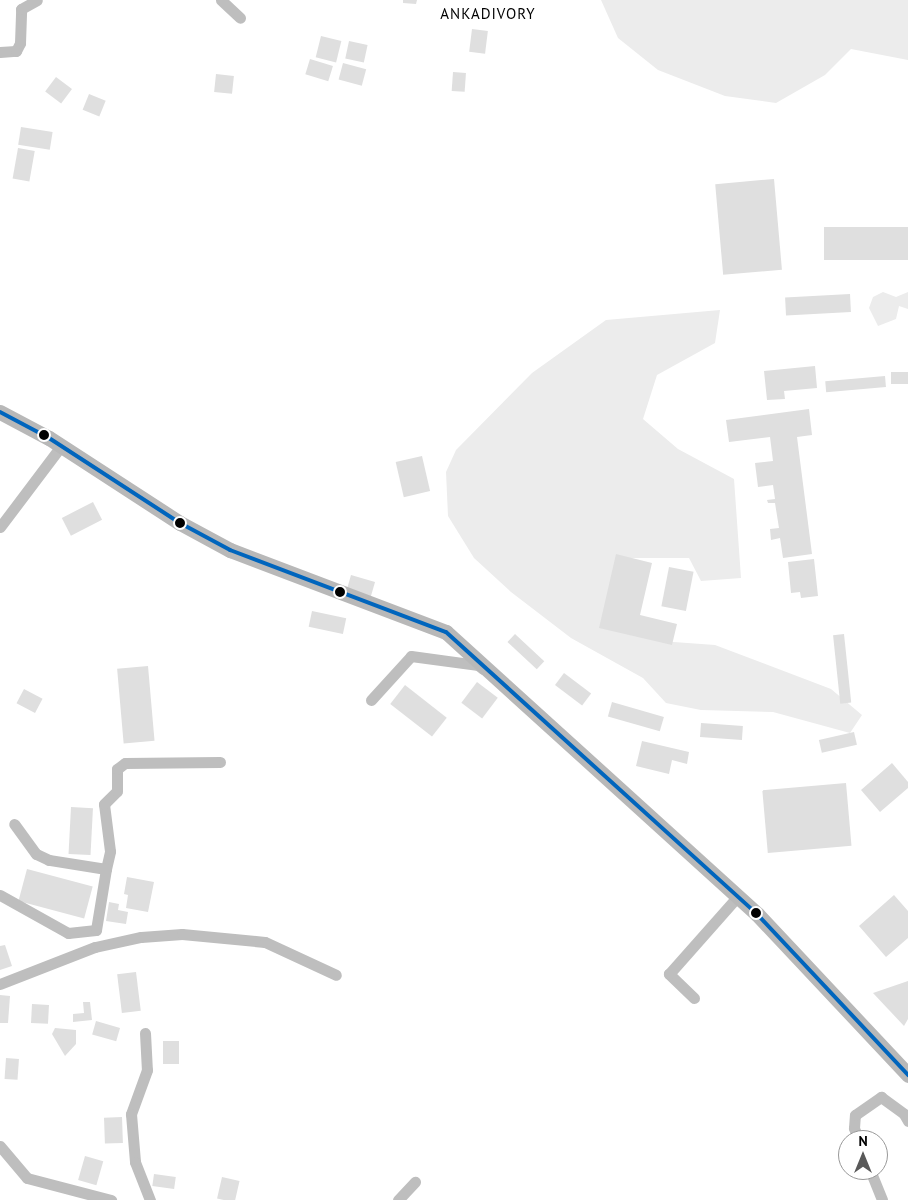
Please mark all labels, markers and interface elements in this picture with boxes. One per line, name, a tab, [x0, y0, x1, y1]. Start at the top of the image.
district label: ANKADIVORY	[439, 5, 537, 23]
unlabelled marker	[39, 430, 49, 440]
unlabelled marker	[175, 518, 185, 528]
unlabelled marker	[335, 587, 345, 597]
unlabelled marker	[751, 908, 761, 918]
north arrow	[838, 1130, 888, 1180]
text: N	[858, 1132, 868, 1150]

